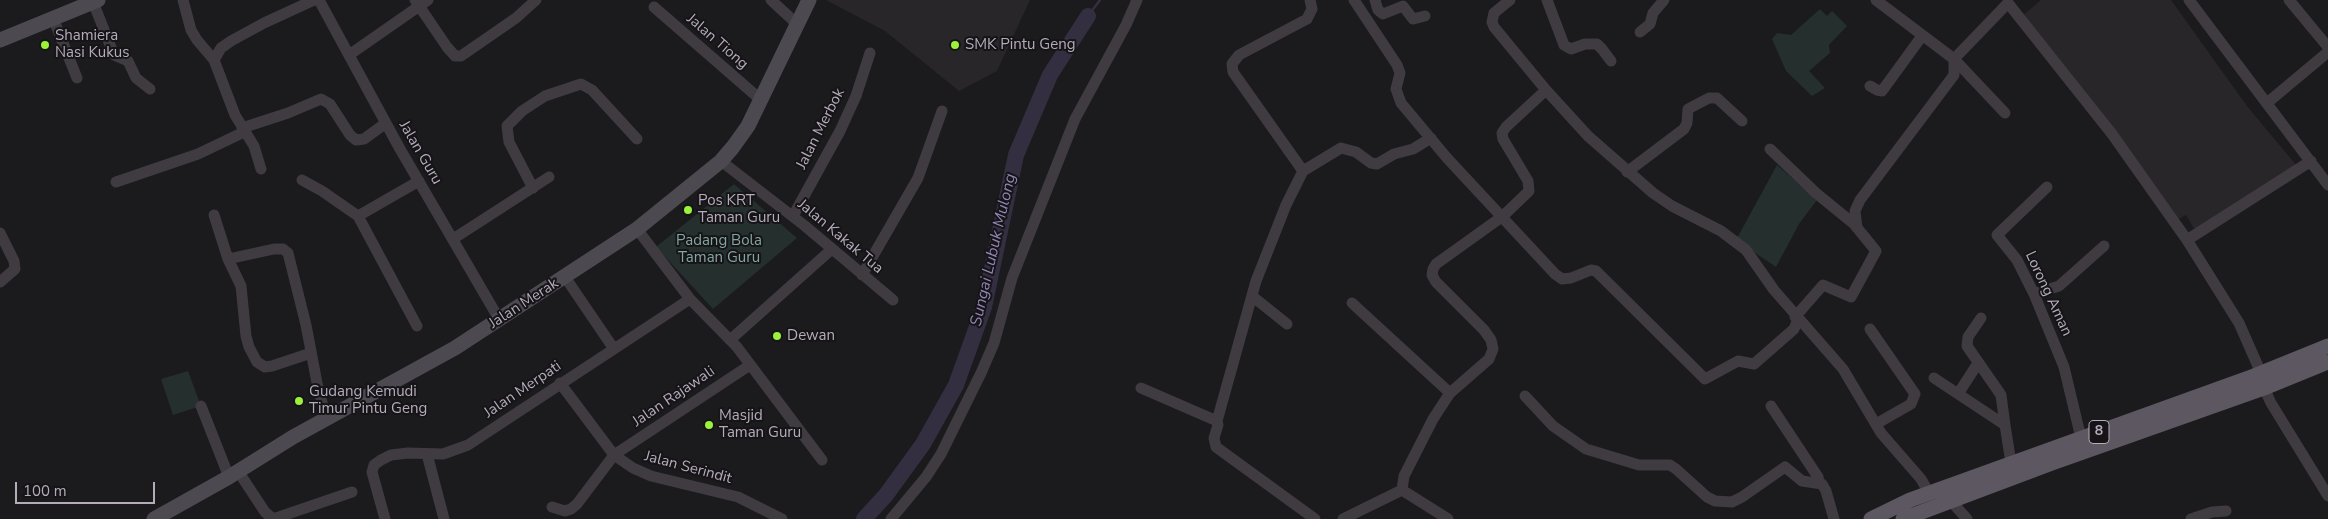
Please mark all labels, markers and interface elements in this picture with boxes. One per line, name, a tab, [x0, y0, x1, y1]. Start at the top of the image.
street label: Jalan Tiong	[683, 10, 751, 74]
place label: Shamiera Nasi Kukus	[55, 27, 129, 62]
place label: SMK Pintu Geng	[965, 36, 1075, 54]
marker: Shamiera Nasi Kukus	[39, 39, 51, 51]
marker: SMK Pintu Geng	[949, 39, 961, 51]
street label: Jalan Merbok	[793, 86, 849, 172]
street label: Jalan Guru	[395, 118, 445, 188]
water label: Sungai Lubuk Mulong	[967, 172, 1021, 328]
place label: Pos KRT Taman Guru	[698, 192, 780, 227]
street label: Jalan Kakak Tua	[794, 196, 886, 278]
marker: Pos KRT Taman Guru	[682, 204, 694, 216]
park label: Padang Bola Taman Guru	[676, 232, 762, 267]
street label: Lorong Aman	[2021, 249, 2075, 339]
street label: Jalan Merak	[486, 275, 562, 333]
place label: Dewan	[787, 327, 835, 345]
marker: Dewan	[771, 330, 783, 342]
street label: Jalan Merpati	[481, 358, 565, 422]
street label: Jalan Rajawali	[629, 363, 719, 431]
place label: Gudang Kemudi Timur Pintu Geng	[309, 383, 427, 418]
marker: Gudang Kemudi Timur Pintu Geng	[293, 395, 305, 407]
place label: Masjid Taman Guru	[719, 407, 801, 442]
marker: Masjid Taman Guru	[703, 419, 715, 431]
road number: 8	[2089, 421, 2109, 444]
street label: Jalan Serindit	[642, 448, 734, 488]
scale bar	[18, 472, 158, 504]
text: 100 m	[23, 481, 67, 501]

